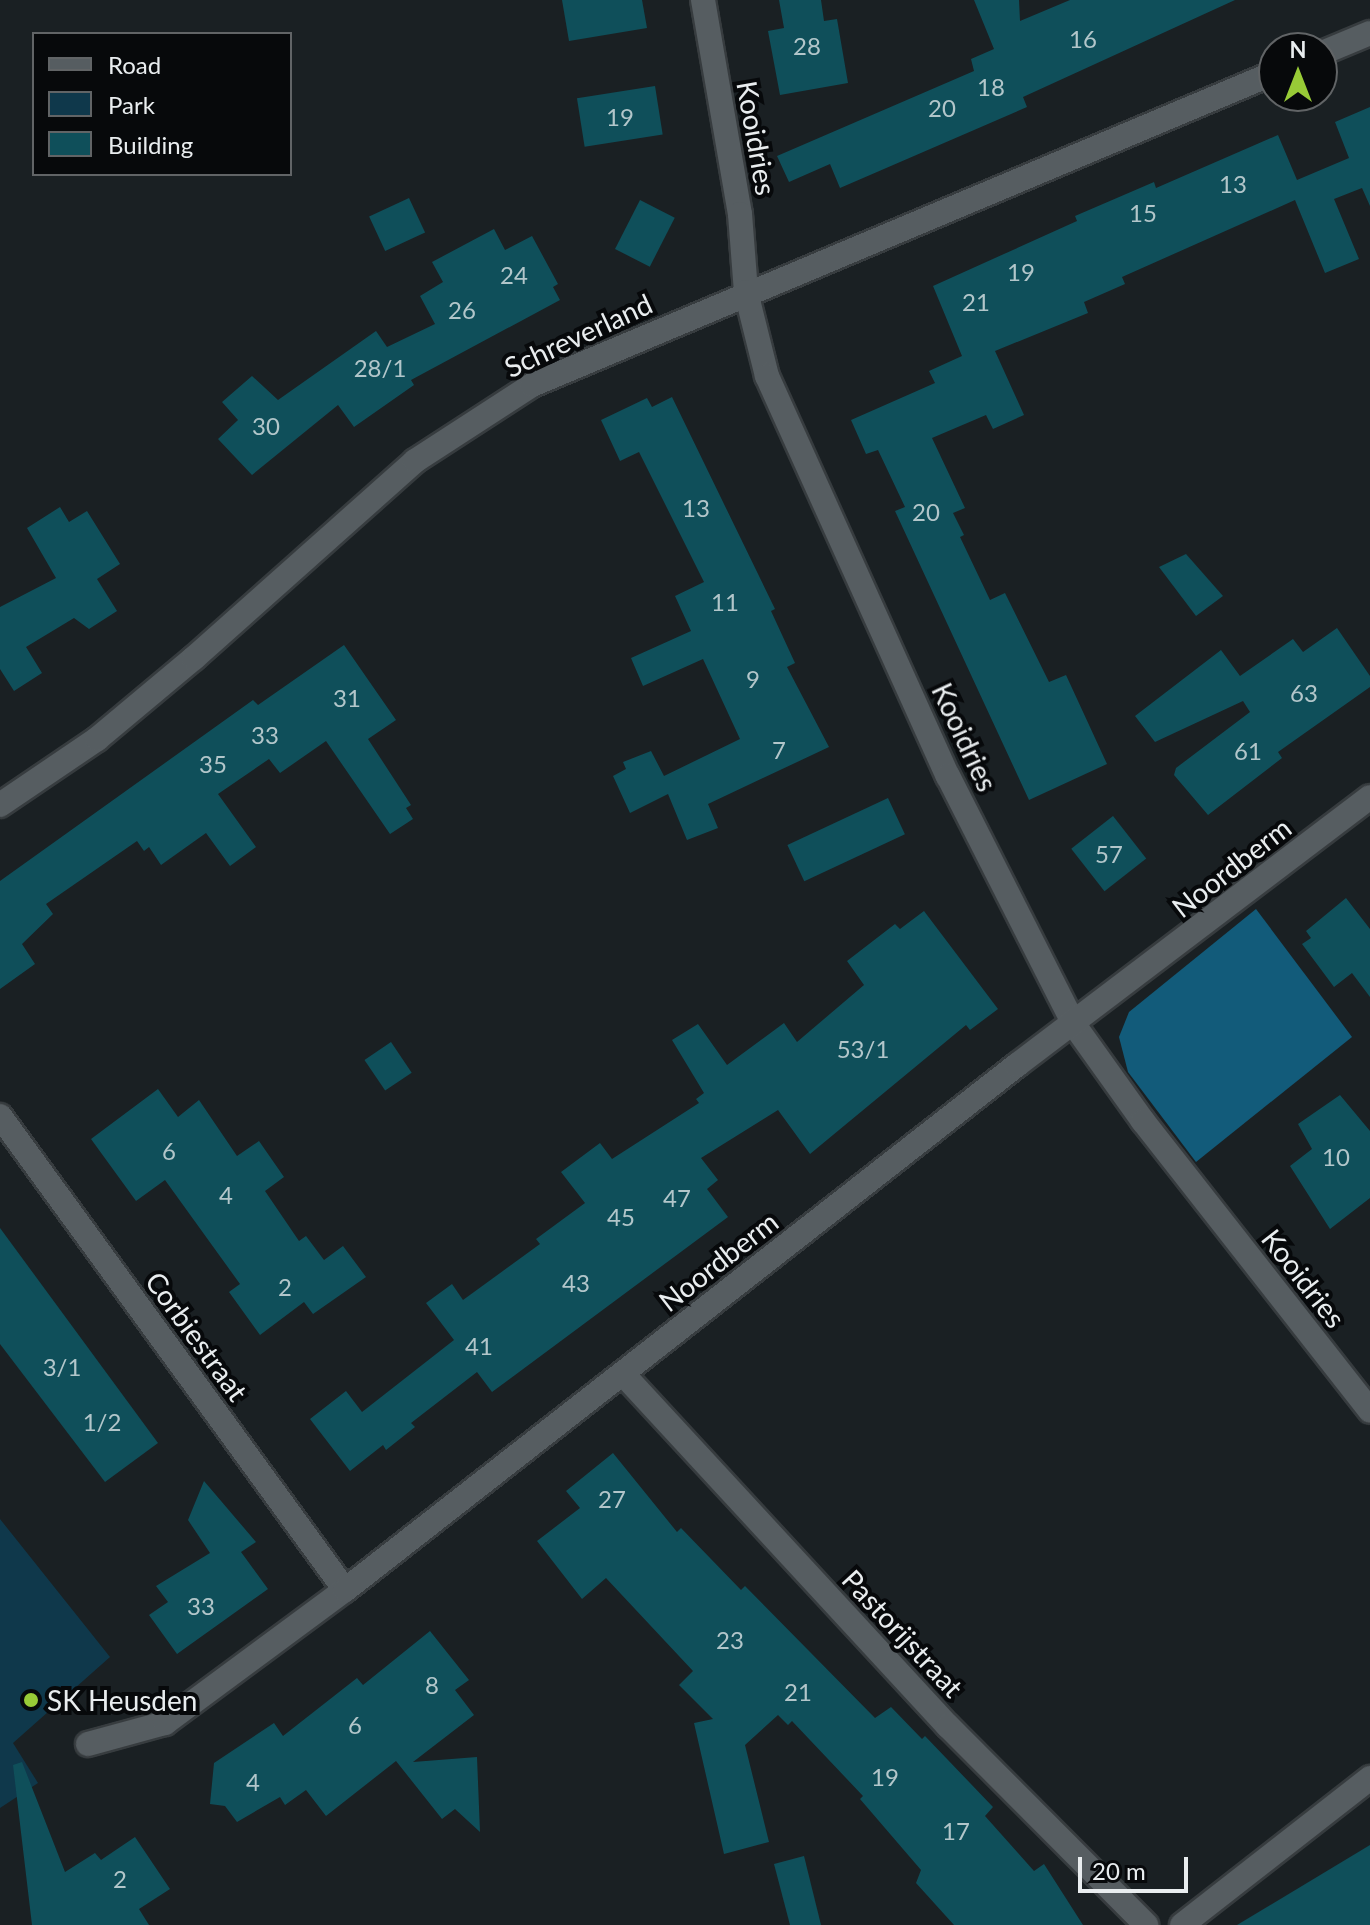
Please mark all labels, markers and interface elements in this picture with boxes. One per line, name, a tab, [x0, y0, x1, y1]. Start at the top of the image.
house number: 16	[1069, 25, 1097, 53]
legend	[32, 32, 292, 176]
house number: 28	[793, 32, 821, 60]
north arrow	[1258, 32, 1338, 112]
text: N	[1290, 36, 1306, 63]
text: Road	[108, 50, 161, 79]
house number: 18	[977, 73, 1005, 101]
street label: Kooidries	[730, 78, 784, 198]
text: Park	[108, 90, 155, 119]
house number: 20	[928, 94, 956, 122]
house number: 19	[606, 103, 634, 131]
text: Building	[108, 130, 193, 159]
house number: 13	[1219, 170, 1247, 198]
house number: 15	[1129, 199, 1157, 227]
house number: 19	[1007, 258, 1035, 286]
house number: 24	[500, 261, 528, 289]
street label: Schreverland	[499, 286, 657, 384]
house number: 21	[962, 288, 990, 316]
house number: 26	[448, 296, 476, 324]
house number: 28/1	[354, 354, 406, 382]
house number: 30	[252, 412, 280, 440]
house number: 13	[682, 494, 710, 522]
house number: 20	[912, 498, 940, 526]
house number: 11	[711, 588, 739, 616]
house number: 9	[746, 665, 760, 693]
street label: Kooidries	[925, 678, 1005, 796]
house number: 63	[1290, 679, 1318, 707]
house number: 31	[333, 684, 361, 712]
house number: 33	[251, 721, 279, 749]
house number: 7	[772, 736, 786, 764]
house number: 61	[1234, 737, 1262, 765]
house number: 35	[199, 750, 227, 778]
street label: Noordberm	[1165, 810, 1297, 924]
house number: 57	[1095, 840, 1123, 868]
house number: 53/1	[837, 1035, 889, 1063]
house number: 6	[162, 1137, 176, 1165]
house number: 10	[1322, 1143, 1350, 1171]
house number: 4	[219, 1181, 233, 1209]
house number: 47	[663, 1184, 691, 1212]
house number: 45	[607, 1203, 635, 1231]
street label: Noordberm	[652, 1204, 784, 1318]
street label: Kooidries	[1255, 1222, 1353, 1334]
street label: Corbiestraat	[139, 1265, 255, 1407]
house number: 43	[562, 1269, 590, 1297]
house number: 2	[278, 1273, 292, 1301]
house number: 41	[465, 1332, 493, 1360]
house number: 3/1	[43, 1353, 81, 1381]
house number: 1/2	[83, 1408, 121, 1436]
house number: 27	[598, 1485, 626, 1513]
street label: Pastorijstraat	[836, 1562, 970, 1704]
house number: 33	[187, 1592, 215, 1620]
house number: 23	[716, 1626, 744, 1654]
house number: 8	[425, 1671, 439, 1699]
house number: 21	[784, 1678, 812, 1706]
place label: SK Heusden	[47, 1683, 197, 1717]
marker: SK Heusden	[22, 1691, 40, 1709]
house number: 6	[348, 1711, 362, 1739]
house number: 19	[871, 1763, 899, 1791]
house number: 4	[246, 1768, 260, 1796]
house number: 17	[942, 1817, 970, 1845]
scale bar	[1082, 1841, 1192, 1891]
text: 20 m	[1092, 1856, 1146, 1885]
house number: 2	[113, 1865, 127, 1893]

